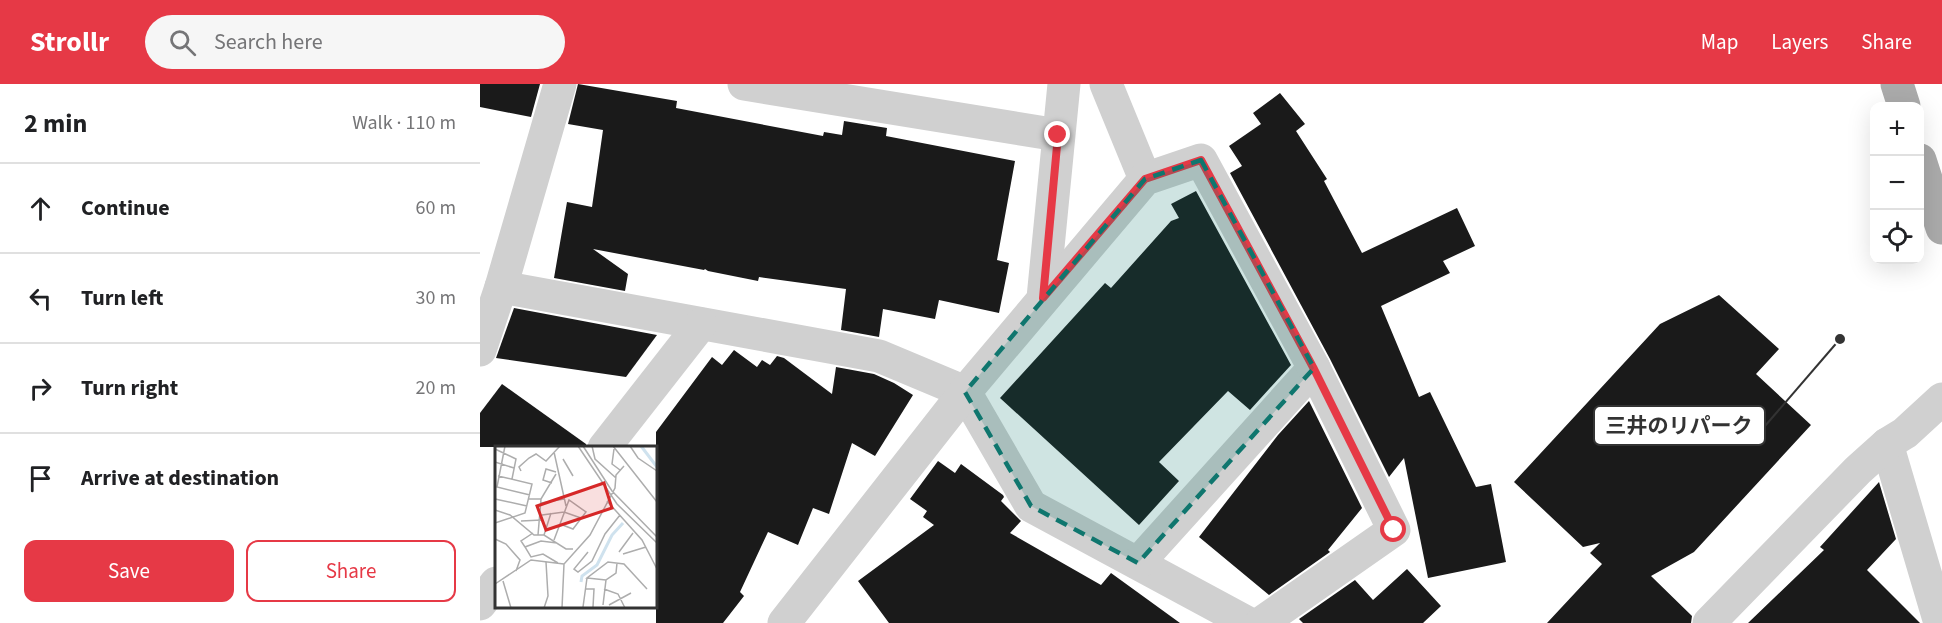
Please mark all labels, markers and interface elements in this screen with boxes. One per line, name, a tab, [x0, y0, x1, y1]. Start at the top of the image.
search box	[145, 15, 565, 69]
text: Strollr	[30, 22, 109, 62]
icon: search	[166, 26, 199, 59]
text: Search here	[214, 26, 323, 58]
text: Map	[1701, 27, 1738, 57]
text: Layers	[1771, 27, 1828, 57]
text: Share	[1861, 27, 1912, 57]
map controls	[1870, 102, 1924, 264]
button: +	[1870, 102, 1924, 156]
text: 2 min	[24, 105, 87, 142]
text: Walk · 110 m	[352, 109, 456, 137]
route end	[1044, 121, 1070, 147]
button: −	[1870, 156, 1924, 210]
icon: ahead	[24, 192, 57, 225]
text: Continue	[81, 192, 170, 224]
text: 60 m	[416, 194, 456, 222]
button: locate	[1870, 210, 1924, 264]
icon: left	[24, 282, 57, 315]
text: Turn left	[81, 282, 163, 314]
text: 30 m	[416, 284, 456, 312]
icon: right	[24, 372, 57, 405]
text: Turn right	[81, 372, 178, 404]
text: 20 m	[416, 374, 456, 402]
callout: 三井のリパーク	[1594, 406, 1765, 445]
text: 三井のリパーク	[1606, 411, 1753, 441]
inset map	[495, 446, 657, 608]
icon: arrive	[24, 462, 57, 495]
text: Arrive at destination	[81, 462, 279, 494]
route start	[1380, 516, 1406, 542]
button: Save	[24, 540, 234, 602]
button: Share	[246, 540, 456, 602]

